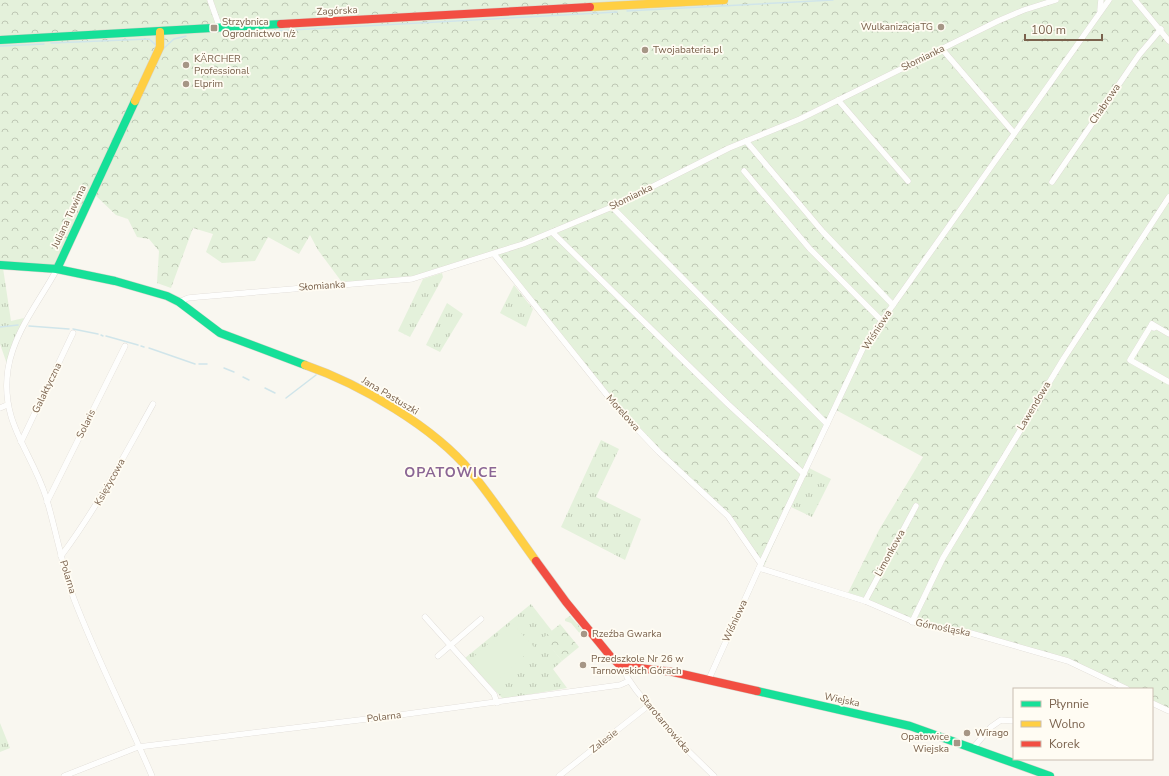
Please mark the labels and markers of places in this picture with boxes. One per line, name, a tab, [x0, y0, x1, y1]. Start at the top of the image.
place label: Strzybnica Ogrodnictwo n/ż	[222, 15, 296, 41]
place label: WulkanizacjaTG	[861, 20, 933, 34]
marker: WulkanizacjaTG	[936, 22, 946, 32]
marker: Strzybnica Ogrodnictwo n/ż	[209, 23, 219, 33]
place label: Twojabateria.pl	[653, 43, 722, 57]
marker: Twojabateria.pl	[640, 45, 650, 55]
place label: KÄRCHER Professional	[194, 52, 249, 78]
marker: KÄRCHER Professional	[181, 60, 191, 70]
place label: Elprim	[194, 77, 223, 91]
marker: Elprim	[181, 79, 191, 89]
place label: Rzeźba Gwarka	[592, 627, 662, 641]
marker: Rzeźba Gwarka	[579, 629, 589, 639]
place label: Przedszkole Nr 26 w Tarnowskich Górach	[591, 652, 684, 678]
marker: Przedszkole Nr 26 w Tarnowskich Górach	[578, 660, 588, 670]
place label: Wirago	[975, 726, 1009, 740]
marker: Wirago	[962, 728, 972, 738]
place label: Opatowice Wiejska	[901, 730, 949, 756]
marker: Opatowice Wiejska	[952, 738, 962, 748]

